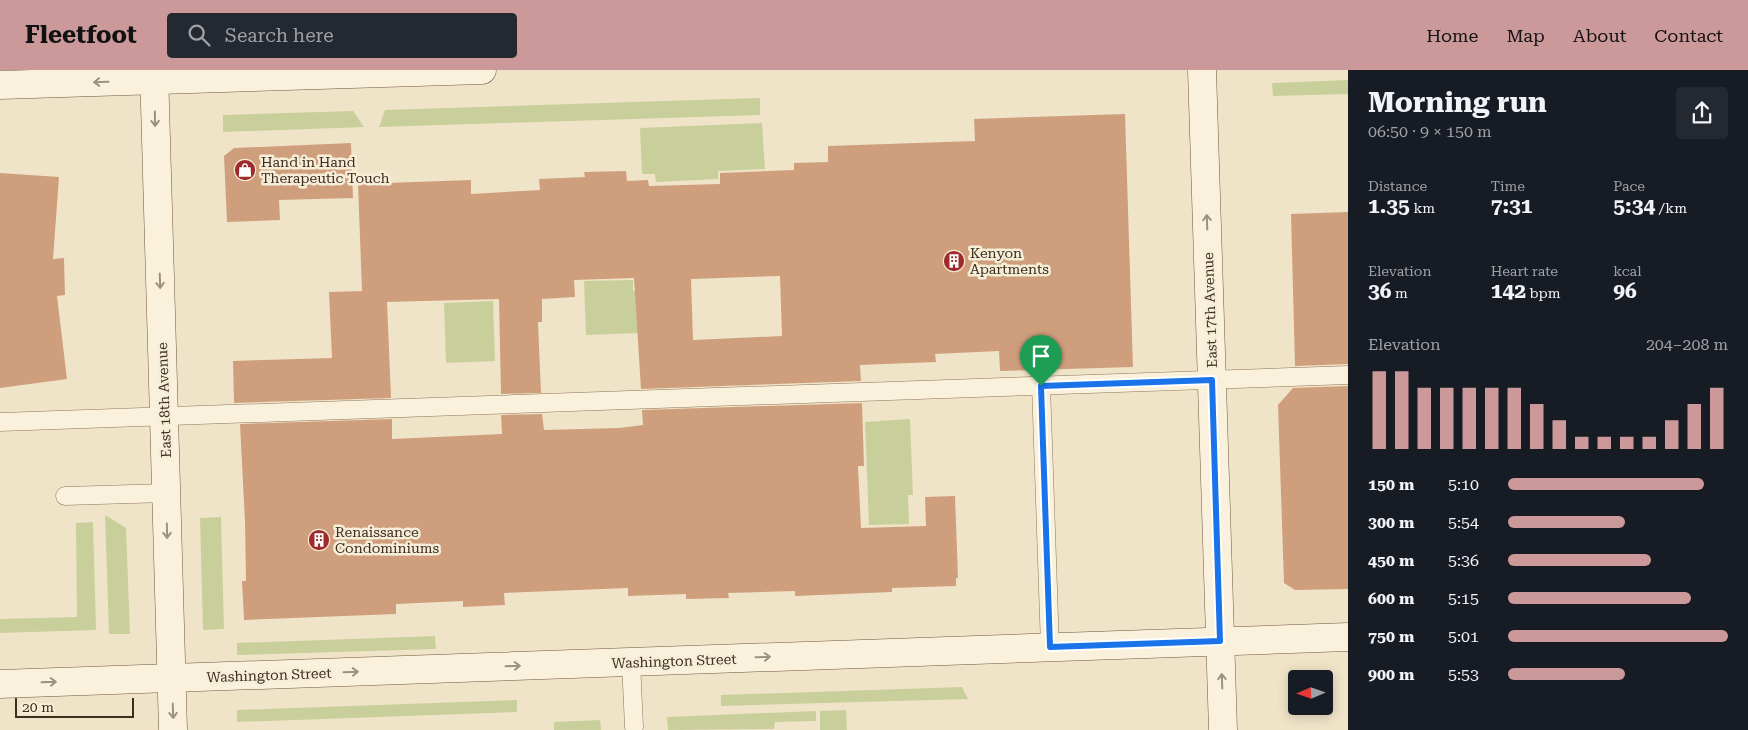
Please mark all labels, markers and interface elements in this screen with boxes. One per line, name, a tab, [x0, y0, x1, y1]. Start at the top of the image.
search box	[167, 13, 517, 58]
text: Fleetfoot	[25, 21, 137, 49]
icon: search	[185, 21, 213, 49]
text: Search here	[225, 24, 334, 47]
text: Home	[1426, 25, 1478, 46]
text: Map	[1506, 25, 1545, 46]
text: About	[1573, 25, 1626, 46]
text: Contact	[1654, 25, 1723, 46]
one-way arrow	[94, 77, 110, 87]
text: Morning run	[1368, 86, 1547, 119]
button: share	[1676, 87, 1728, 139]
one-way arrow	[150, 110, 160, 126]
text: 06:50 · 9 × 150 m	[1368, 122, 1492, 141]
place label: Hand in Hand Therapeutic Touch	[261, 154, 390, 186]
shop icon: Hand in Hand Therapeutic Touch	[233, 158, 257, 182]
text: Distance	[1368, 178, 1427, 194]
text: Time	[1491, 178, 1525, 194]
text: Pace	[1613, 178, 1645, 194]
text: 1.35	[1368, 194, 1410, 218]
text: 7:31	[1491, 194, 1533, 218]
text: 5:34	[1613, 194, 1655, 218]
text: km	[1410, 200, 1435, 216]
text: /km	[1655, 200, 1687, 216]
one-way arrow	[1202, 214, 1211, 230]
place label: Kenyon Apartments	[970, 245, 1049, 277]
building icon: Kenyon Apartments	[942, 249, 966, 273]
street label: East 17th Avenue	[1200, 252, 1220, 368]
text: Elevation	[1368, 263, 1431, 279]
text: Heart rate	[1491, 263, 1558, 279]
text: kcal	[1613, 263, 1642, 279]
one-way arrow	[155, 272, 165, 289]
text: 36	[1368, 279, 1392, 303]
text: 142	[1491, 279, 1526, 303]
text: 96	[1613, 279, 1637, 303]
text: m	[1392, 285, 1408, 301]
text: bpm	[1526, 285, 1560, 301]
pin	[1020, 335, 1062, 386]
text: Elevation	[1368, 335, 1441, 354]
text: 204–208 m	[1646, 335, 1728, 354]
street label: East 18th Avenue	[154, 342, 174, 458]
icon: arrive	[1027, 342, 1055, 370]
text: 150 m	[1368, 475, 1414, 494]
text: 5:10	[1448, 475, 1479, 494]
text: 300 m	[1368, 513, 1414, 532]
text: 5:54	[1448, 513, 1479, 532]
one-way arrow	[163, 523, 172, 539]
place label: Renaissance Condominiums	[335, 524, 440, 556]
building icon: Renaissance Condominiums	[307, 528, 331, 552]
text: 450 m	[1368, 551, 1414, 570]
text: 5:36	[1448, 551, 1479, 570]
text: 600 m	[1368, 589, 1414, 608]
text: 5:15	[1448, 589, 1479, 608]
text: 750 m	[1368, 627, 1414, 646]
text: 5:01	[1448, 627, 1479, 646]
street label: Washington Street	[611, 651, 737, 671]
one-way arrow	[755, 653, 771, 662]
one-way arrow	[505, 662, 521, 671]
street label: Washington Street	[206, 665, 332, 685]
text: 900 m	[1368, 665, 1414, 684]
text: 5:53	[1448, 665, 1479, 684]
one-way arrow	[342, 667, 359, 677]
north arrow	[1288, 670, 1332, 715]
map controls	[1288, 670, 1333, 715]
one-way arrow	[1217, 674, 1226, 690]
one-way arrow	[40, 678, 56, 687]
scale bar	[15, 695, 134, 718]
text: 20 m	[22, 699, 54, 715]
one-way arrow	[168, 703, 177, 719]

